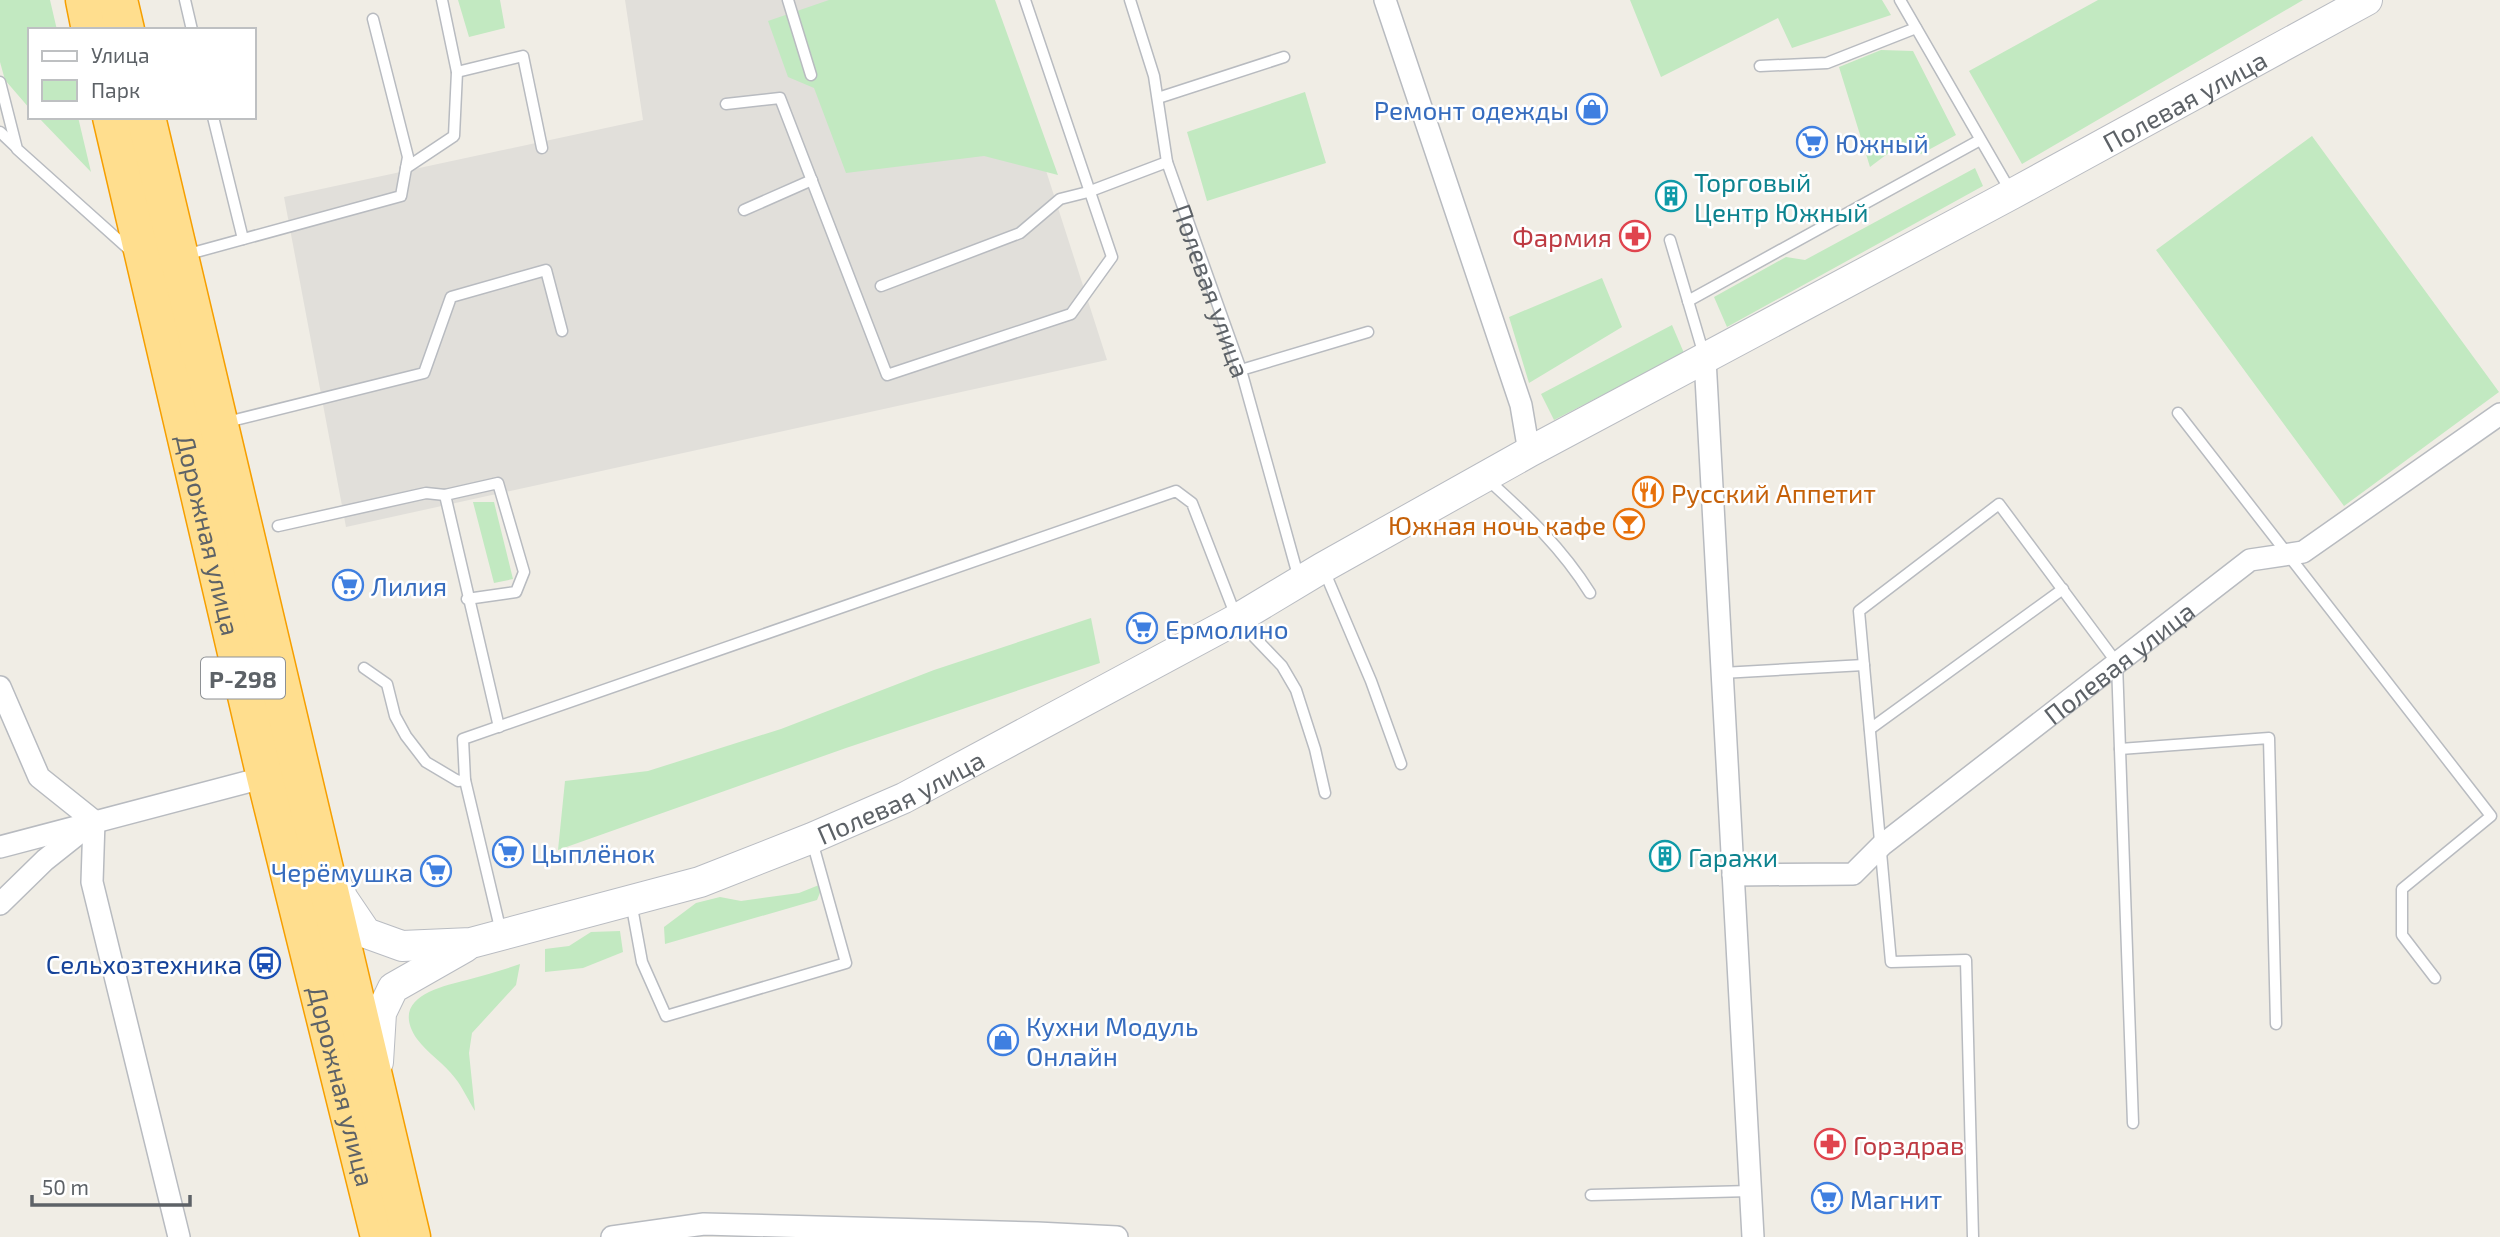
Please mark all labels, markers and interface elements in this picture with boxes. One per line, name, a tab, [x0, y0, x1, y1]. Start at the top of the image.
legend	[28, 28, 256, 119]
text: Улица	[91, 42, 150, 67]
street label: Полевая улица	[2097, 43, 2272, 157]
text: Парк	[91, 77, 140, 102]
shop icon: Ремонт одежды	[1575, 92, 1609, 126]
place label: Ремонт одежды	[1374, 94, 1569, 125]
supermarket icon: Южный	[1795, 125, 1829, 159]
place label: Южный	[1835, 127, 1929, 158]
place label: Торговый Центр Южный	[1694, 166, 1869, 227]
building icon: Торговый Центр Южный	[1654, 179, 1688, 213]
street label: Полевая улица	[1168, 199, 1258, 381]
pharmacy icon: Фармия	[1618, 219, 1652, 253]
place label: Фармия	[1512, 221, 1612, 252]
street label: Дорожная улица	[171, 431, 248, 638]
restaurant icon: Русский Аппетит	[1631, 475, 1665, 509]
place label: Русский Аппетит	[1671, 477, 1876, 509]
bar icon: Южная ночь кафе	[1612, 507, 1646, 541]
place label: Южная ночь кафе	[1388, 509, 1606, 540]
supermarket icon: Лилия	[331, 568, 365, 602]
place label: Лилия	[371, 570, 447, 601]
street label: Полевая улица	[2037, 594, 2200, 730]
supermarket icon: Ермолино	[1125, 611, 1159, 645]
place label: Ермолино	[1165, 613, 1289, 644]
road number: Р-298	[201, 658, 285, 698]
street label: Полевая улица	[812, 743, 989, 850]
supermarket icon: Цыплёнок	[491, 835, 525, 869]
place label: Цыплёнок	[531, 837, 655, 868]
building icon: Гаражи	[1648, 839, 1682, 873]
place label: Гаражи	[1688, 841, 1778, 872]
supermarket icon: Черёмушка	[419, 854, 453, 888]
place label: Черёмушка	[271, 856, 413, 888]
bus stop icon: Сельхозтехника	[248, 946, 282, 980]
place label: Сельхозтехника	[46, 948, 242, 979]
street label: Дорожная улица	[303, 982, 382, 1189]
place label: Кухни Модуль Онлайн	[1026, 1010, 1198, 1071]
shop icon: Кухни Модуль Онлайн	[986, 1023, 1020, 1057]
pharmacy icon: Горздрав	[1813, 1127, 1847, 1161]
place label: Горздрав	[1853, 1129, 1964, 1160]
scale bar	[32, 1164, 189, 1208]
text: 50 m	[42, 1174, 89, 1199]
supermarket icon: Магнит	[1810, 1181, 1844, 1215]
place label: Магнит	[1850, 1183, 1943, 1214]

